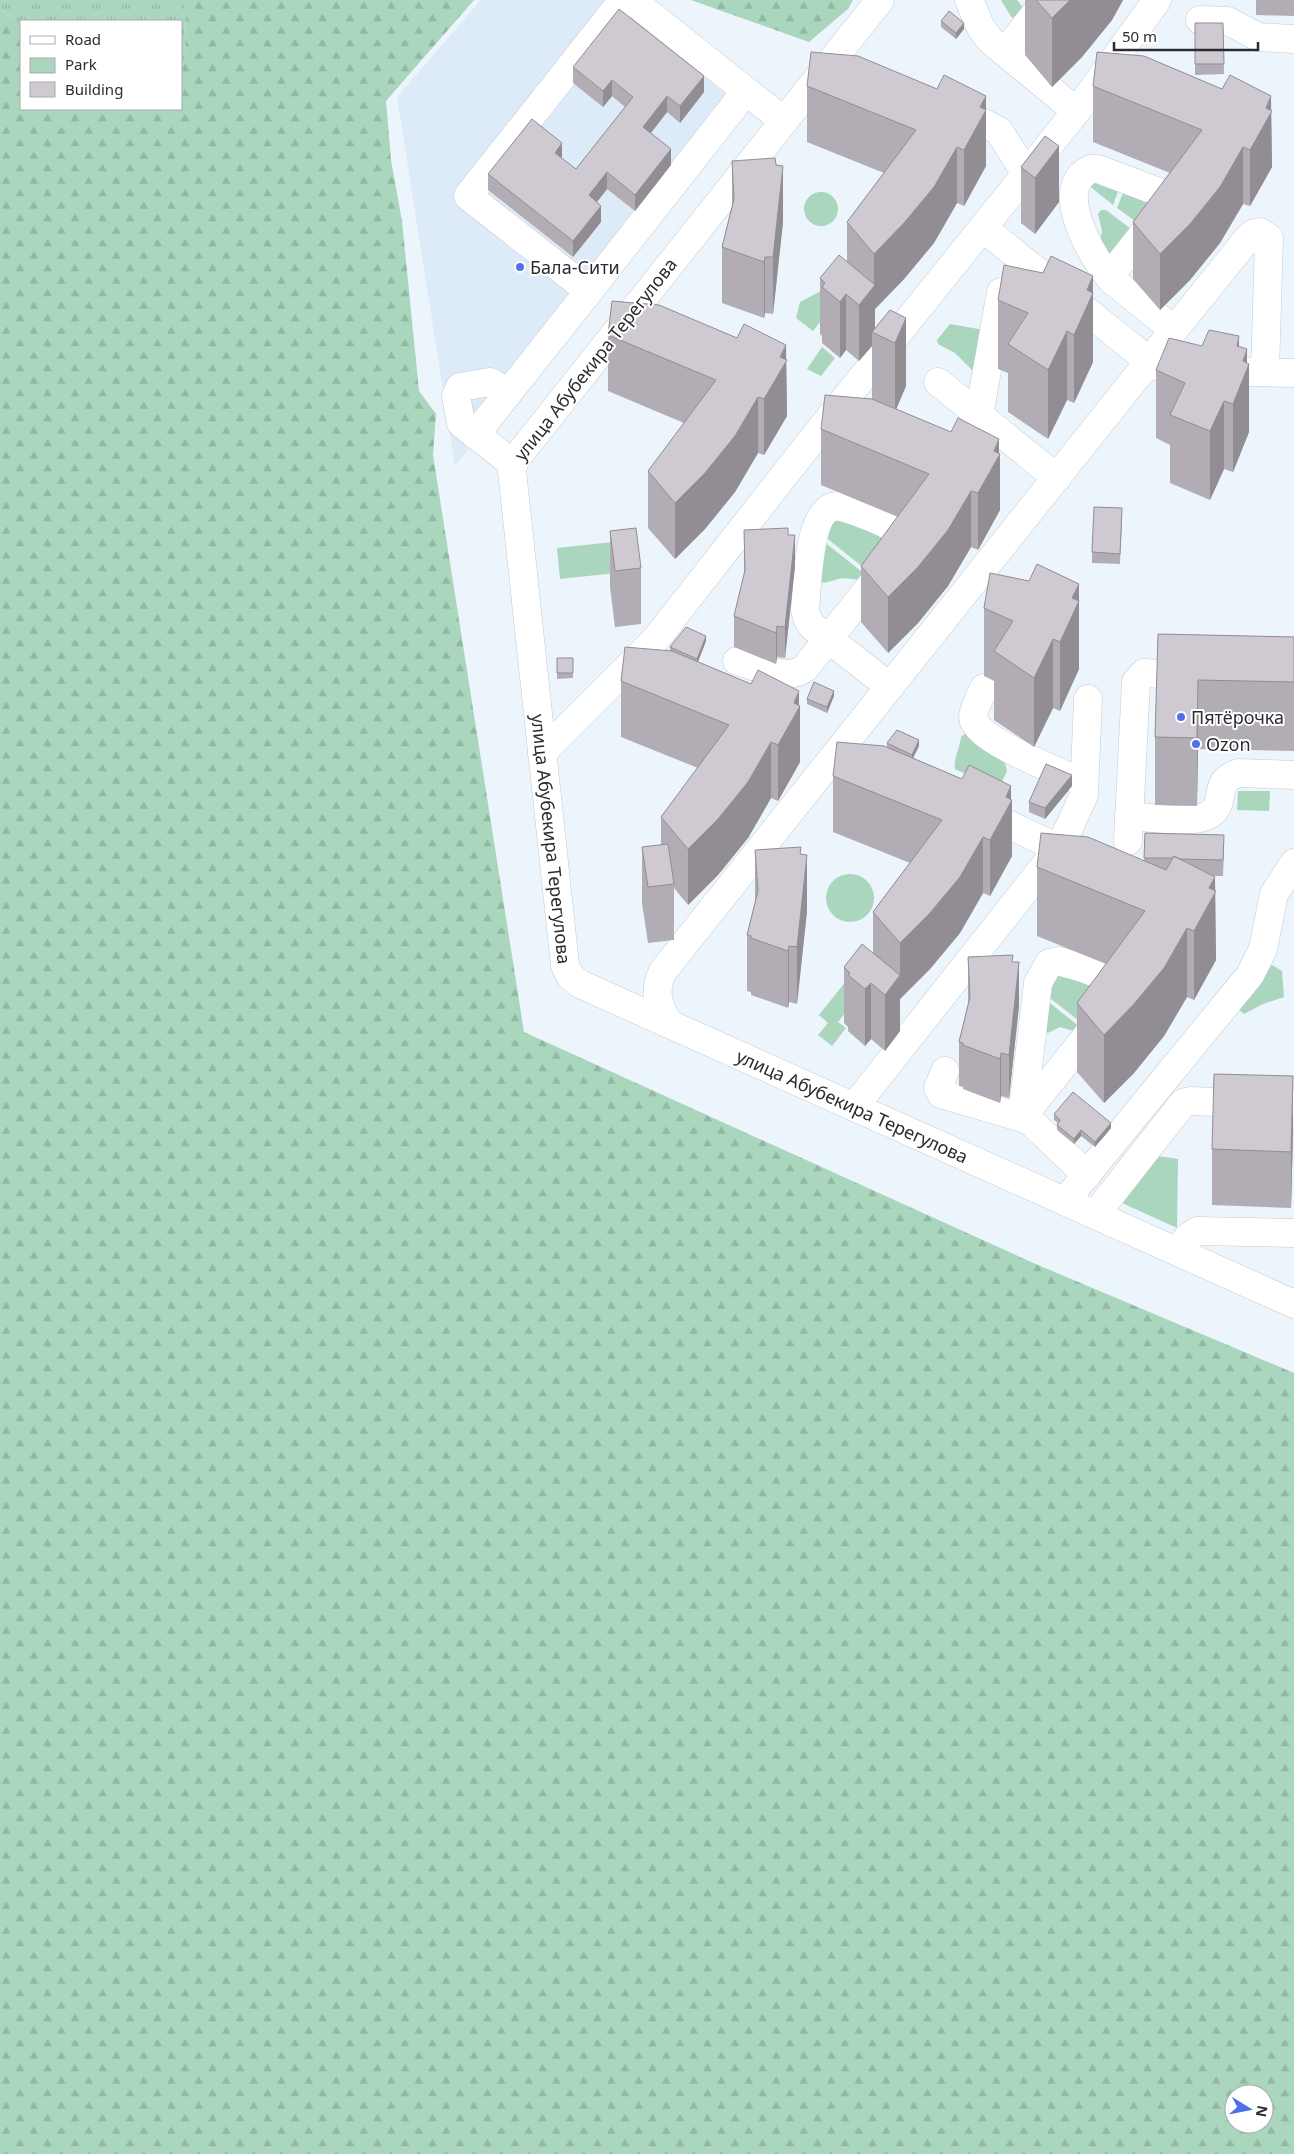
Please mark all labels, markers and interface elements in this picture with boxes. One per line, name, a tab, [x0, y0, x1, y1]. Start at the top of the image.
legend	[20, 20, 182, 110]
scale bar	[1114, 20, 1258, 52]
text: 50 m	[1122, 26, 1157, 46]
text: Road	[65, 29, 101, 49]
text: Park	[65, 54, 97, 74]
text: Building	[65, 79, 123, 99]
street label: улица Абубекира Терегулова	[508, 253, 682, 465]
place label: Бала-Сити	[530, 255, 620, 279]
marker: Бала-Сити	[514, 261, 526, 273]
place label: Пятёрочка	[1191, 705, 1284, 729]
marker: Пятёрочка	[1175, 711, 1187, 723]
street label: улица Абубекира Терегулова	[526, 713, 577, 965]
place label: Ozon	[1206, 732, 1251, 756]
marker: Ozon	[1190, 738, 1202, 750]
street label: улица Абубекира Терегулова	[733, 1044, 972, 1168]
north arrow	[1224, 2084, 1274, 2134]
text: N	[1252, 2104, 1273, 2119]

